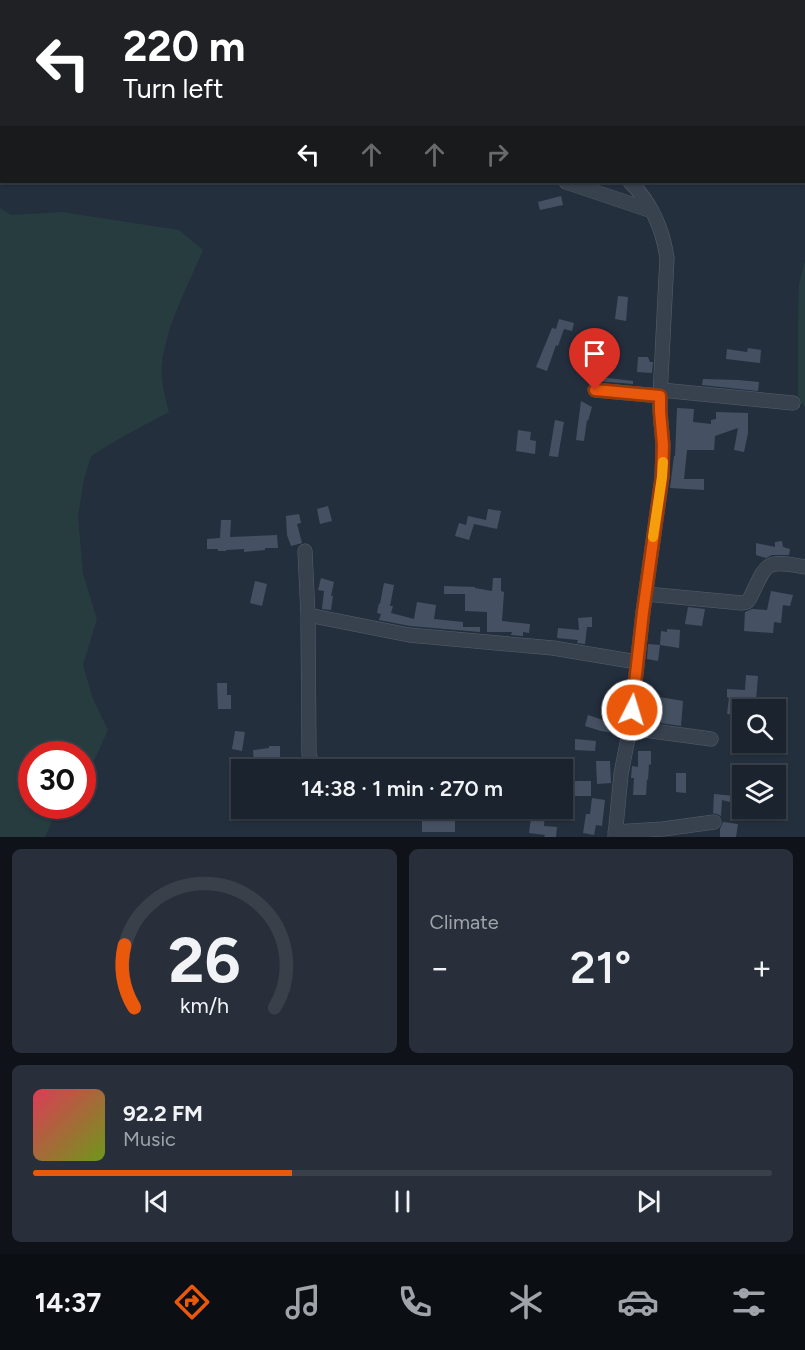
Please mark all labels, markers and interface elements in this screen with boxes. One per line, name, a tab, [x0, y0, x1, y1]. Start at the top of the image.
text: 220 m	[123, 21, 245, 72]
icon: left	[24, 24, 102, 102]
text: Turn left	[123, 72, 223, 105]
icon: left	[292, 138, 325, 171]
icon: ahead	[355, 138, 388, 171]
icon: ahead	[418, 138, 451, 171]
icon: right	[481, 138, 514, 171]
pin	[569, 328, 620, 390]
icon: arrive	[578, 337, 611, 370]
position arrow	[600, 678, 664, 742]
map controls	[732, 699, 786, 819]
button: search	[732, 699, 786, 753]
speed limit sign: 30	[18, 741, 96, 819]
button: layers	[732, 765, 786, 819]
text: 14:38 · 1 min · 270 m	[301, 775, 503, 802]
text: Climate	[430, 910, 499, 934]
text: 26	[168, 923, 240, 998]
text: 21°	[570, 940, 631, 994]
text: −	[430, 948, 450, 987]
text: +	[751, 948, 772, 987]
text: km/h	[180, 993, 229, 1018]
text: 92.2 FM	[123, 1100, 203, 1127]
text: Music	[123, 1127, 176, 1151]
icon: previous	[140, 1185, 173, 1218]
icon: pause	[386, 1185, 419, 1218]
icon: next	[632, 1185, 665, 1218]
icon: directions	[171, 1281, 213, 1323]
icon: music	[282, 1281, 324, 1323]
icon: phone	[394, 1281, 436, 1323]
icon: climate	[505, 1281, 547, 1323]
icon: car	[617, 1281, 659, 1323]
icon: filters	[728, 1281, 770, 1323]
text: 14:37	[35, 1286, 101, 1319]

